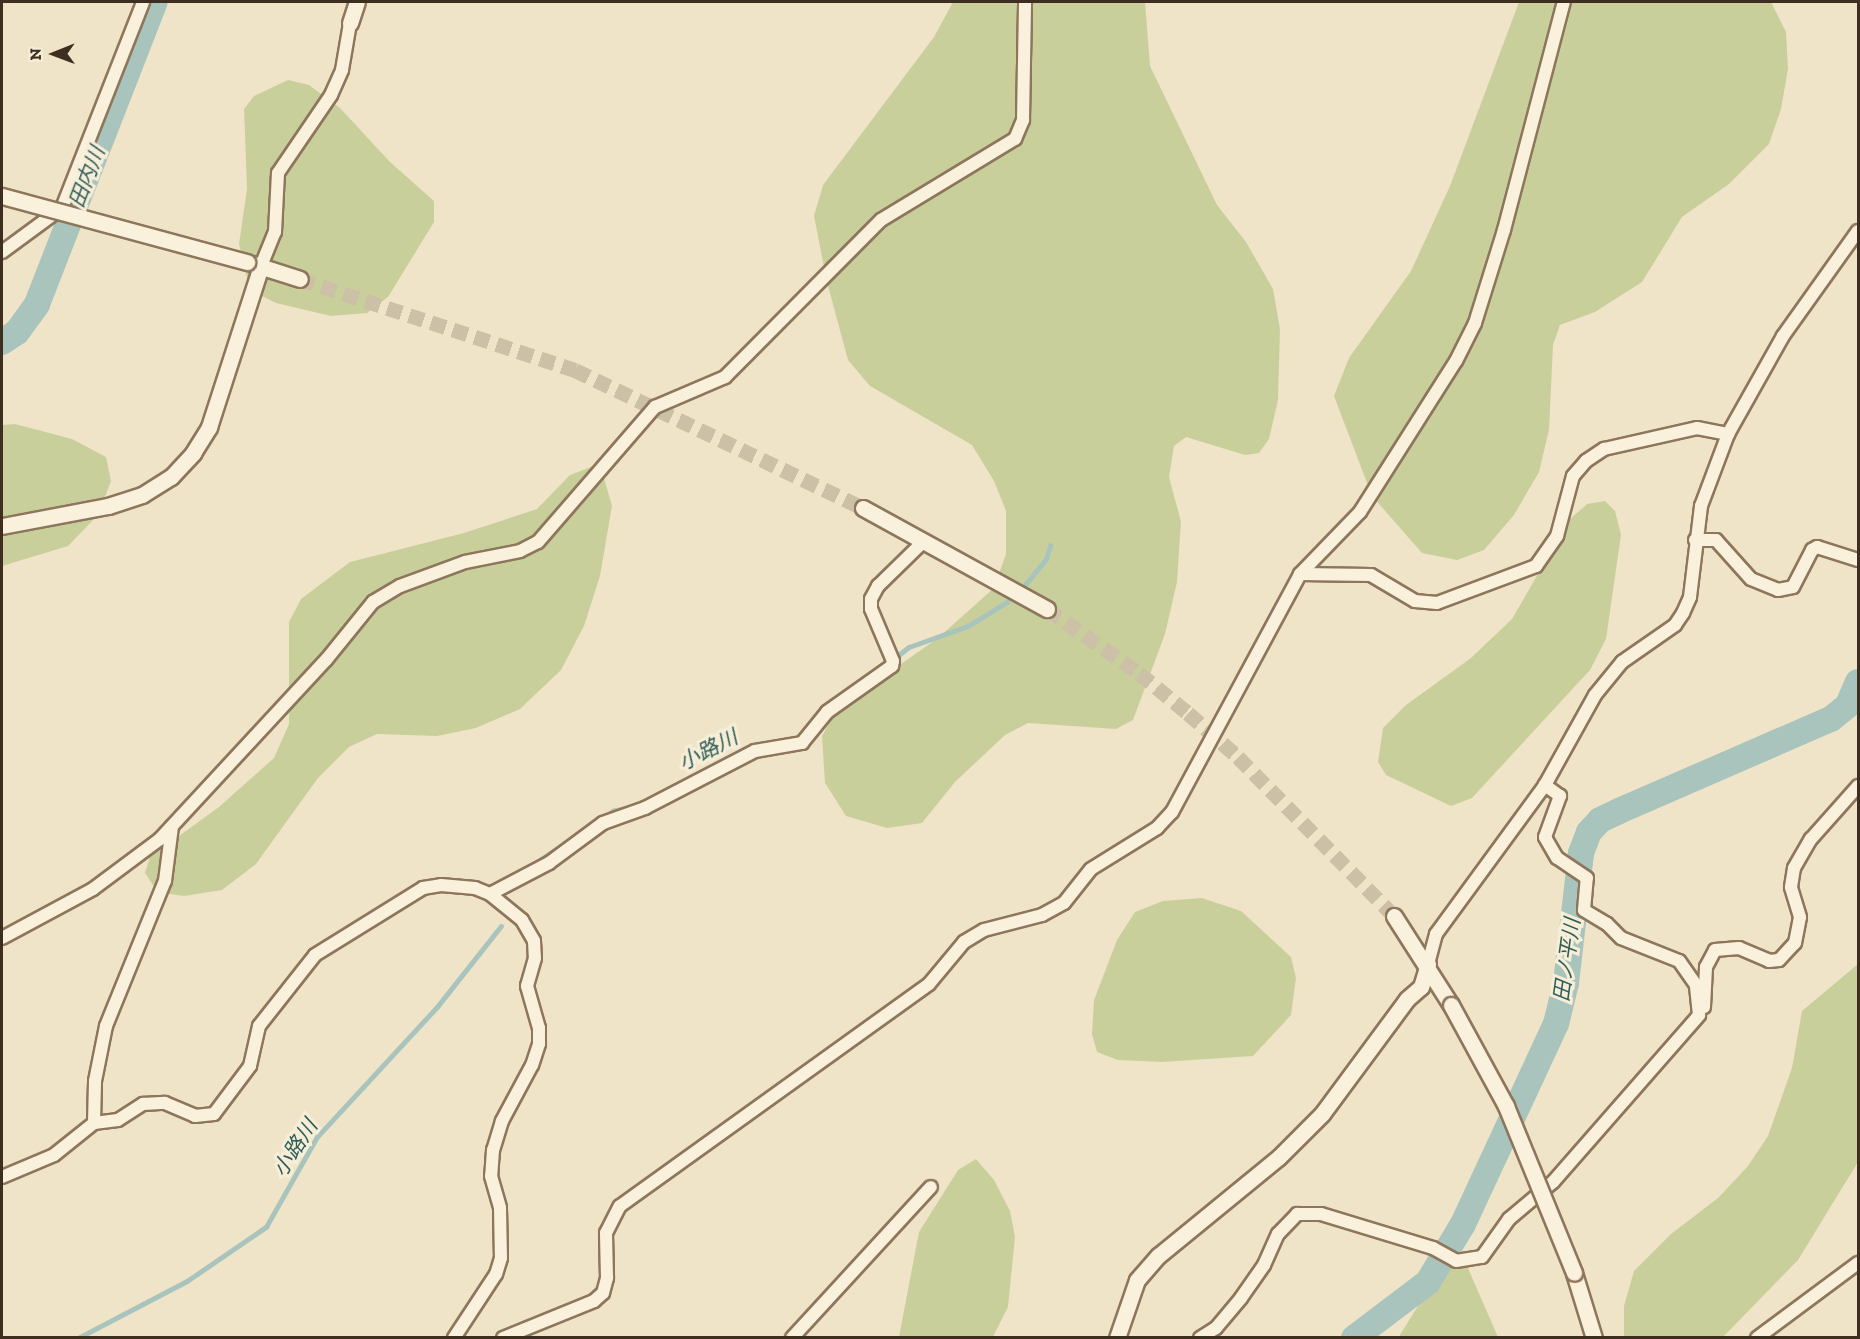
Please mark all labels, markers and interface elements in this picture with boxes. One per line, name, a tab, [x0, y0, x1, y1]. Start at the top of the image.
north arrow	[24, 24, 84, 84]
text: N	[26, 48, 45, 61]
water label: 田内川	[64, 143, 110, 211]
water label: 小路川	[674, 724, 742, 776]
water label: 田ノ平川	[1549, 917, 1585, 1003]
water label: 小路川	[267, 1115, 323, 1181]

